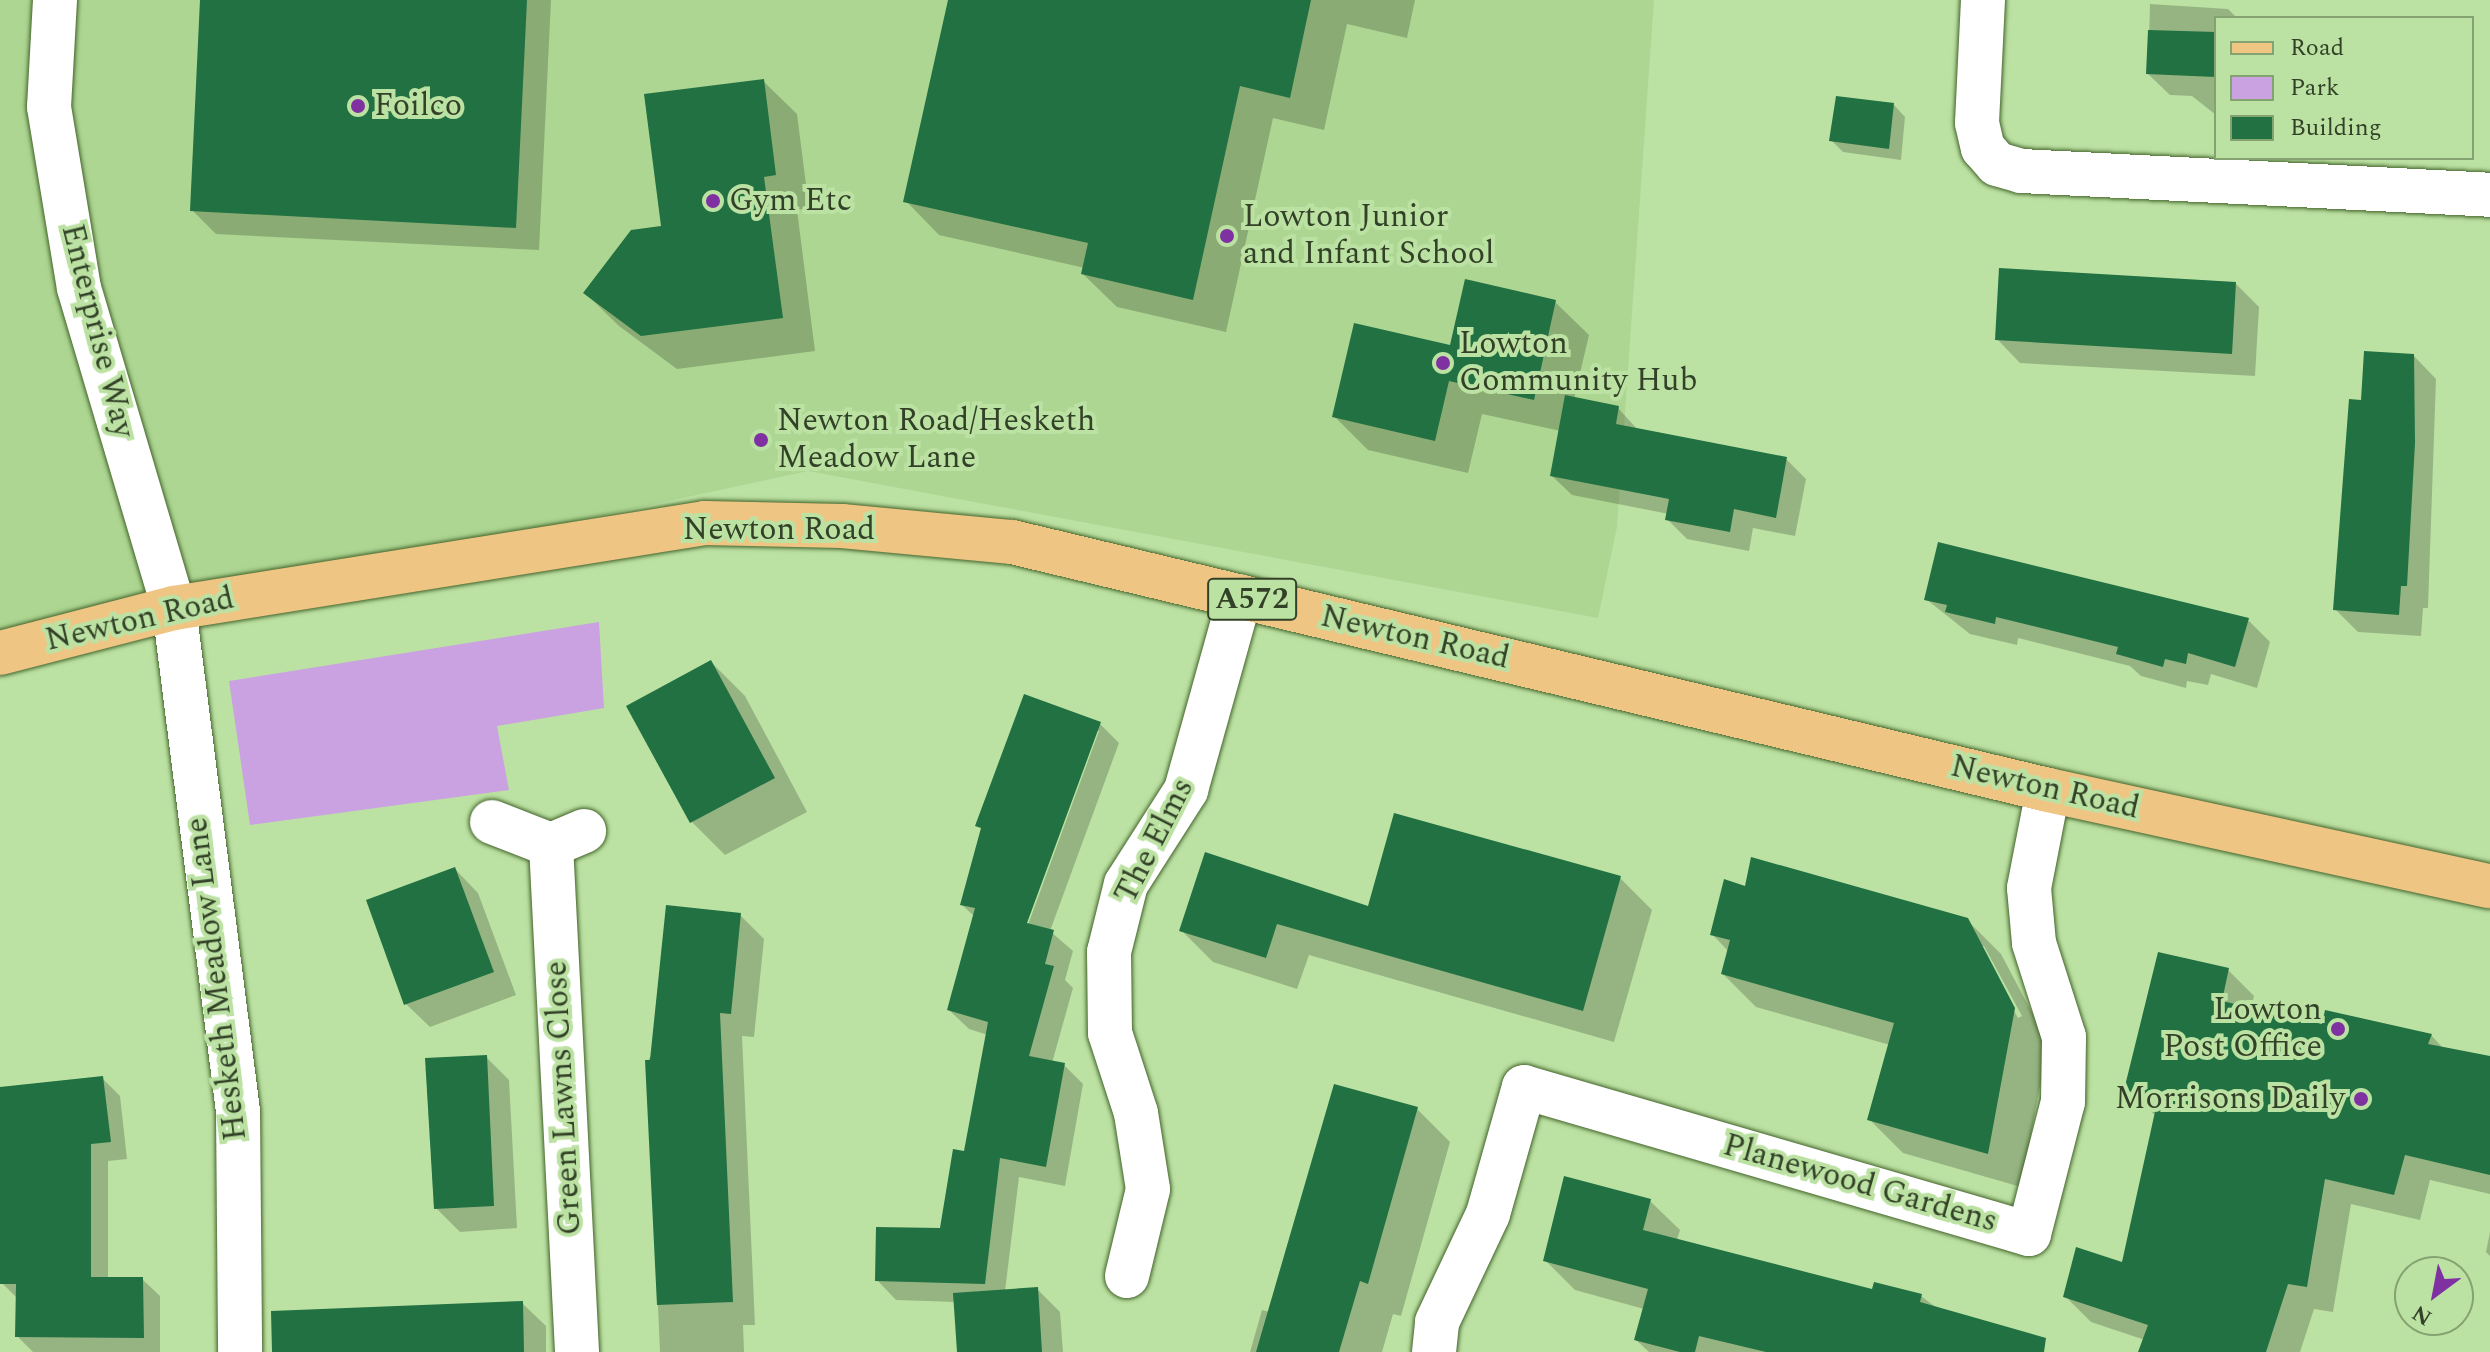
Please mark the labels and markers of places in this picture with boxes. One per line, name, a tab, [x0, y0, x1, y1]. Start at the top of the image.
place label: Foilco	[374, 87, 462, 125]
marker: Foilco	[349, 97, 367, 115]
place label: Gym Etc	[729, 182, 852, 220]
marker: Gym Etc	[704, 192, 722, 210]
place label: Lowton Junior and Infant School	[1243, 199, 1494, 274]
marker: Lowton Junior and Infant School	[1218, 227, 1236, 245]
place label: Lowton Community Hub	[1459, 326, 1697, 401]
marker: Lowton Community Hub	[1434, 354, 1452, 372]
place label: Newton Road/Hesketh Meadow Lane	[777, 403, 1095, 478]
marker: Newton Road/Hesketh Meadow Lane	[752, 431, 770, 449]
place label: Lowton Post Office	[2163, 992, 2322, 1067]
marker: Lowton Post Office	[2329, 1020, 2347, 1038]
place label: Morrisons Daily	[2115, 1080, 2345, 1118]
marker: Morrisons Daily	[2352, 1090, 2370, 1108]

